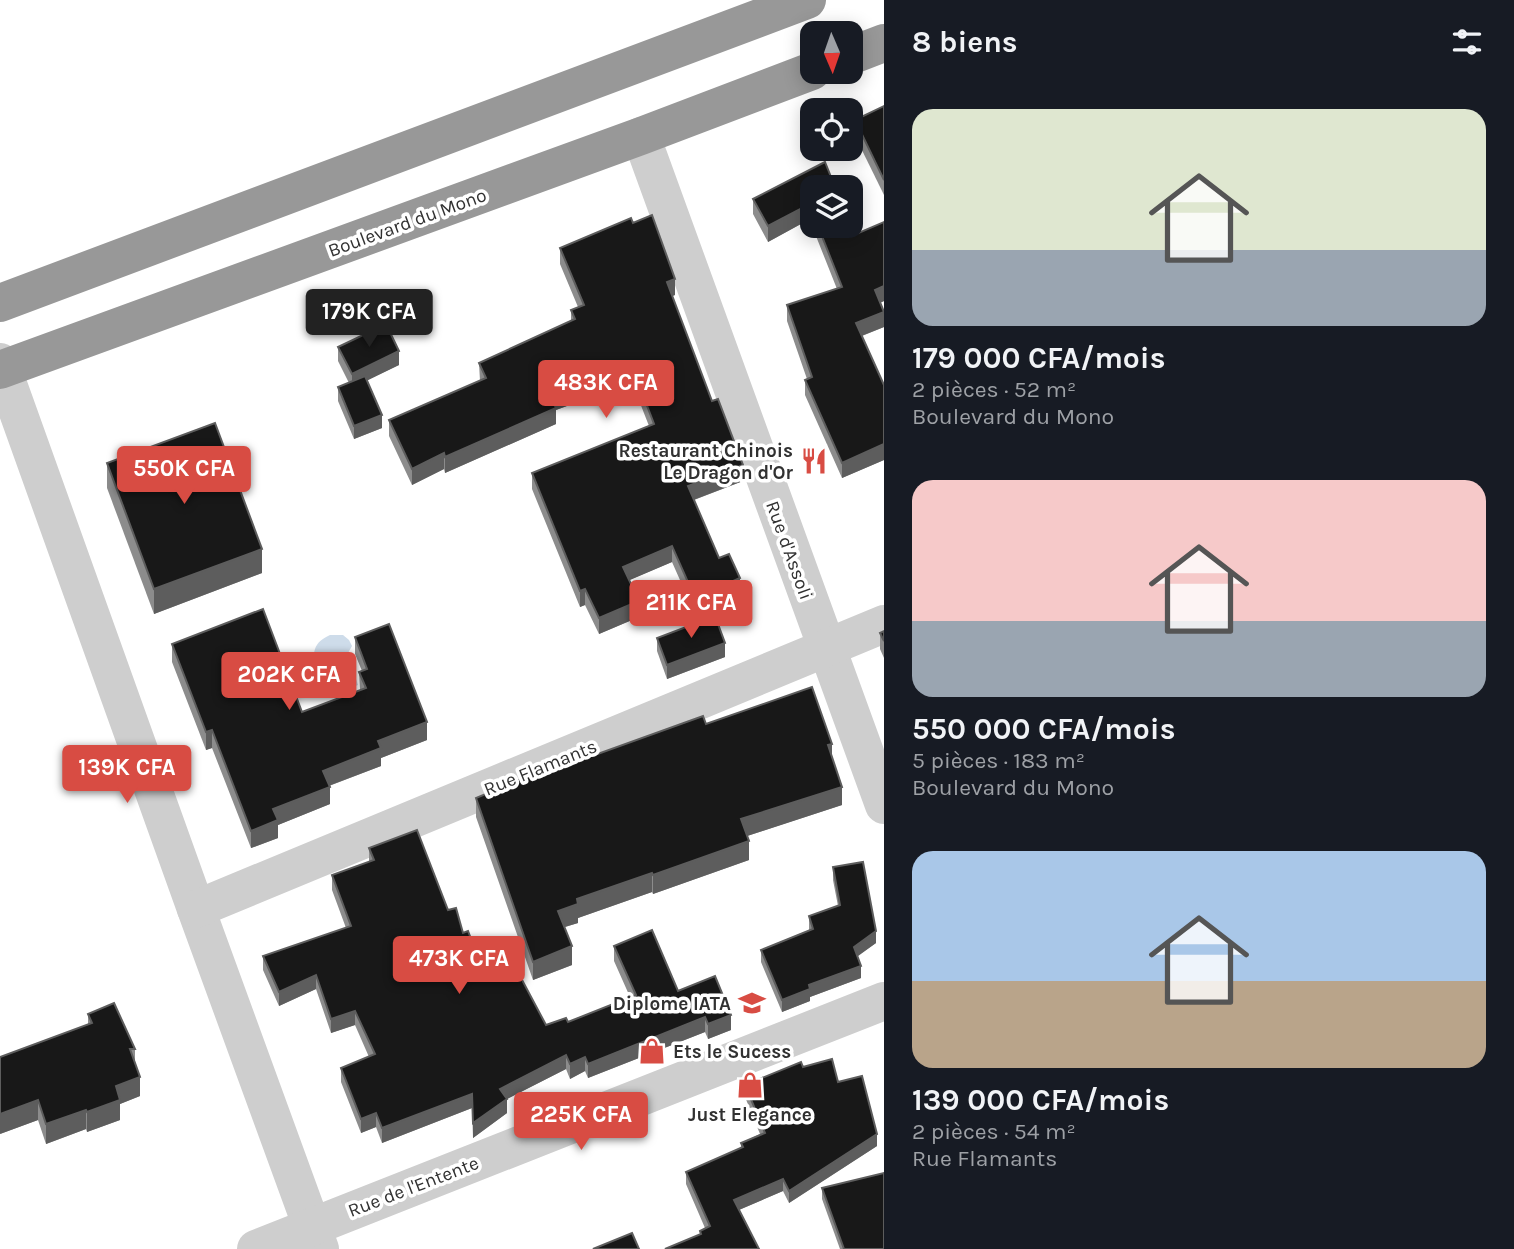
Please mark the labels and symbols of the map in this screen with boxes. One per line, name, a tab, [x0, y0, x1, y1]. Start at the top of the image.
north arrow	[800, 21, 863, 84]
street label: Boulevard du Mono	[325, 184, 490, 262]
pin: 179K CFA	[297, 290, 441, 349]
pin: 483K CFA	[534, 360, 678, 420]
place label: Restaurant Chinois Le Dragon d'Or	[618, 440, 794, 484]
restaurant icon: Restaurant Chinois Le Dragon d'Or	[799, 446, 829, 476]
pin: 550K CFA	[112, 447, 256, 506]
street label: Rue d'Assoli	[761, 498, 817, 603]
pin: 211K CFA	[619, 580, 763, 640]
pin: 202K CFA	[217, 652, 361, 712]
street label: Rue Flamants	[481, 735, 600, 801]
pin: 139K CFA	[55, 746, 199, 805]
pin: 473K CFA	[387, 936, 531, 996]
school or university icon: Diplome IATA	[737, 988, 767, 1018]
place label: Diplome IATA	[613, 993, 731, 1015]
shop icon: Ets le Sucess	[637, 1036, 667, 1066]
place label: Ets le Sucess	[673, 1041, 791, 1063]
shop icon: Just Elegance	[735, 1070, 765, 1100]
pin: 225K CFA	[509, 1092, 653, 1152]
place label: Just Elegance	[688, 1104, 812, 1126]
street label: Rue de l'Entente	[345, 1152, 482, 1222]

